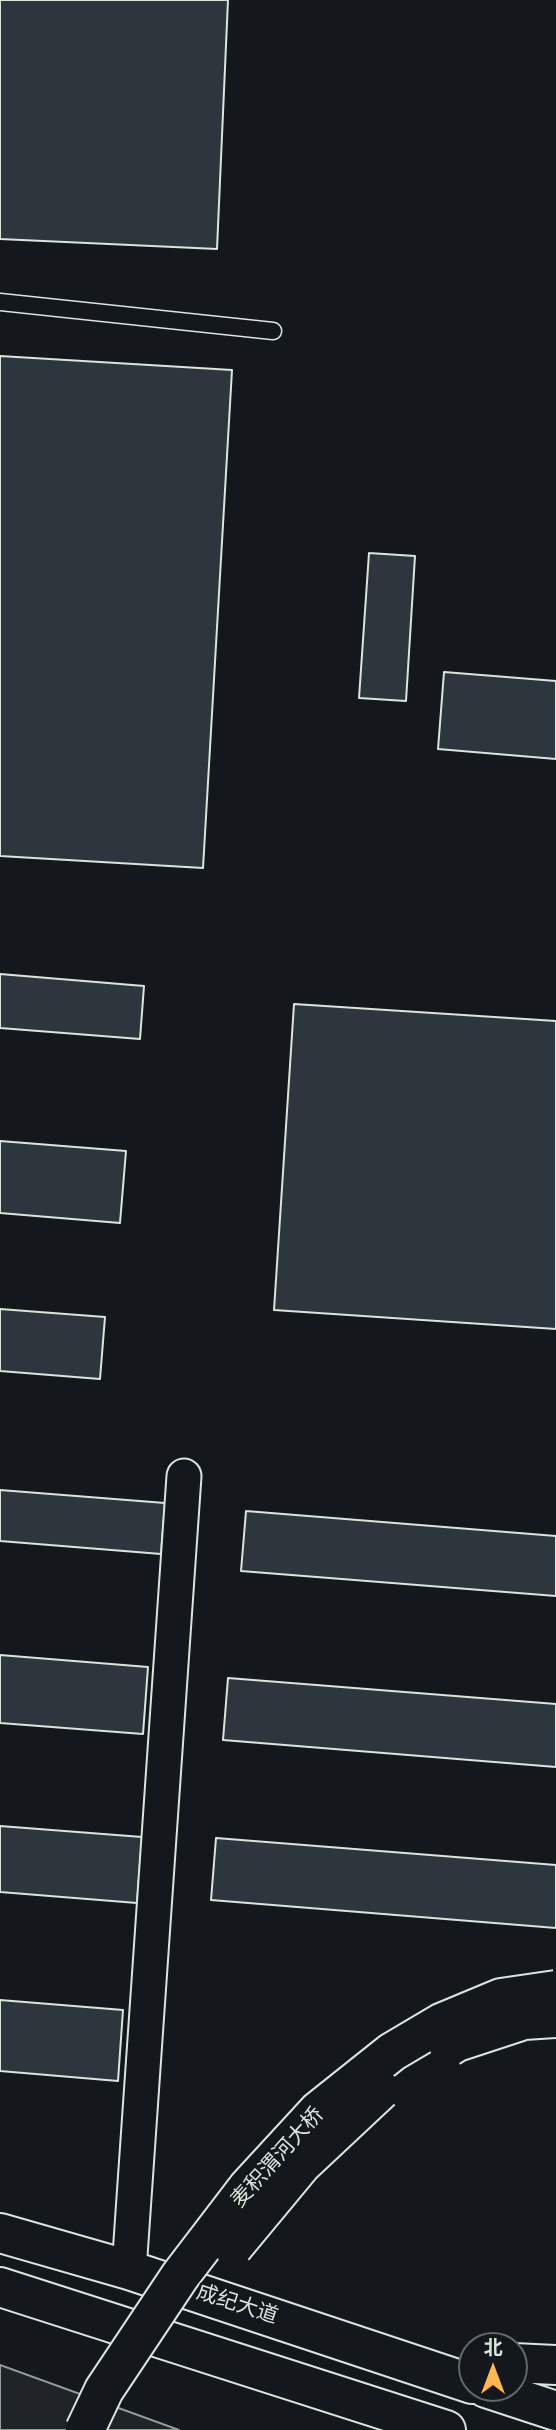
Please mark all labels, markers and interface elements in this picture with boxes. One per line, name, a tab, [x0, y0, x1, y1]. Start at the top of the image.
street label: 麦积渭河大桥	[226, 2103, 330, 2213]
street label: 成纪大道	[193, 2280, 281, 2330]
north arrow	[458, 2332, 528, 2402]
text: 北	[483, 2335, 503, 2360]

